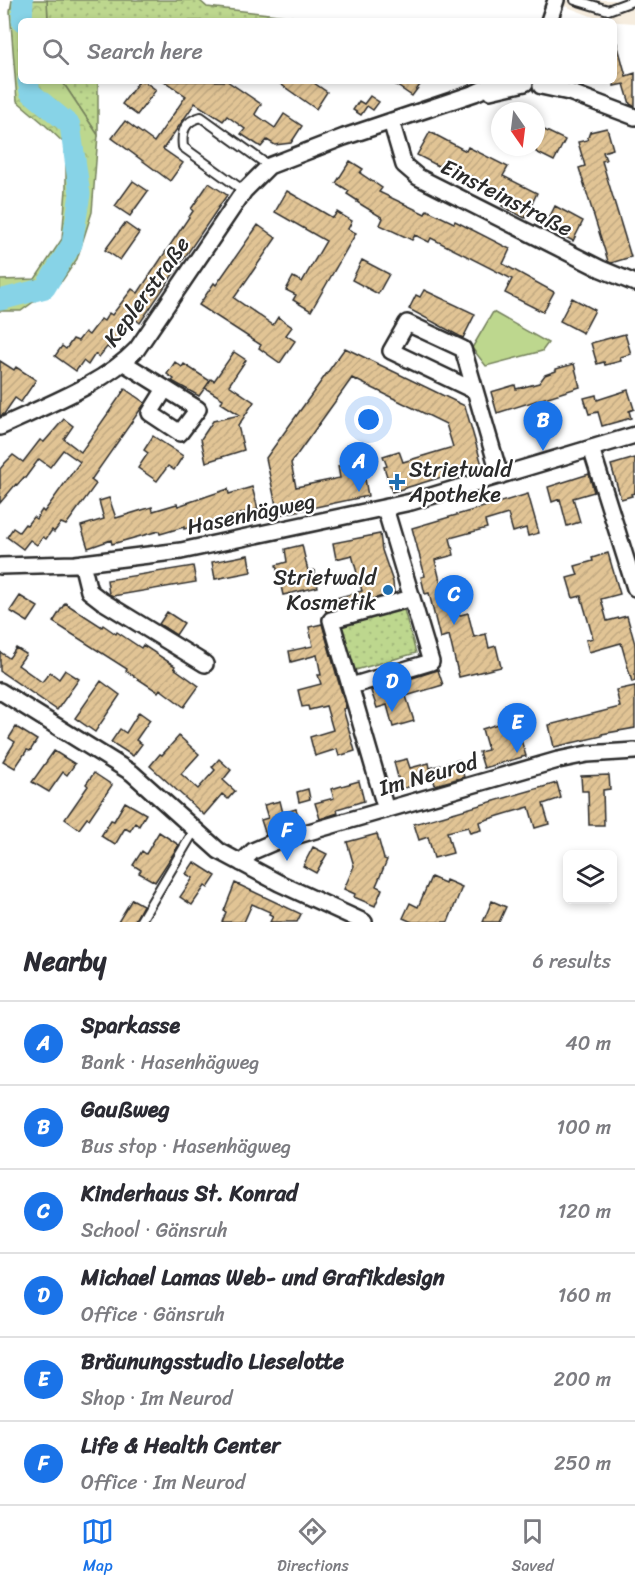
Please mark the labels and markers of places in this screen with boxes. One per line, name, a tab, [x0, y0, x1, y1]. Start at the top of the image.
pin: B	[524, 402, 562, 451]
pin: A	[340, 442, 378, 492]
place label: Strietwald Apotheke	[408, 450, 513, 514]
marker: Strietwald Apotheke	[390, 475, 404, 489]
place label: Strietwald Kosmetik	[273, 558, 377, 622]
pin: C	[434, 576, 474, 625]
marker: Strietwald Kosmetik	[381, 583, 395, 597]
pin: D	[372, 662, 412, 712]
pin: E	[498, 704, 536, 753]
pin: F	[268, 812, 306, 861]

